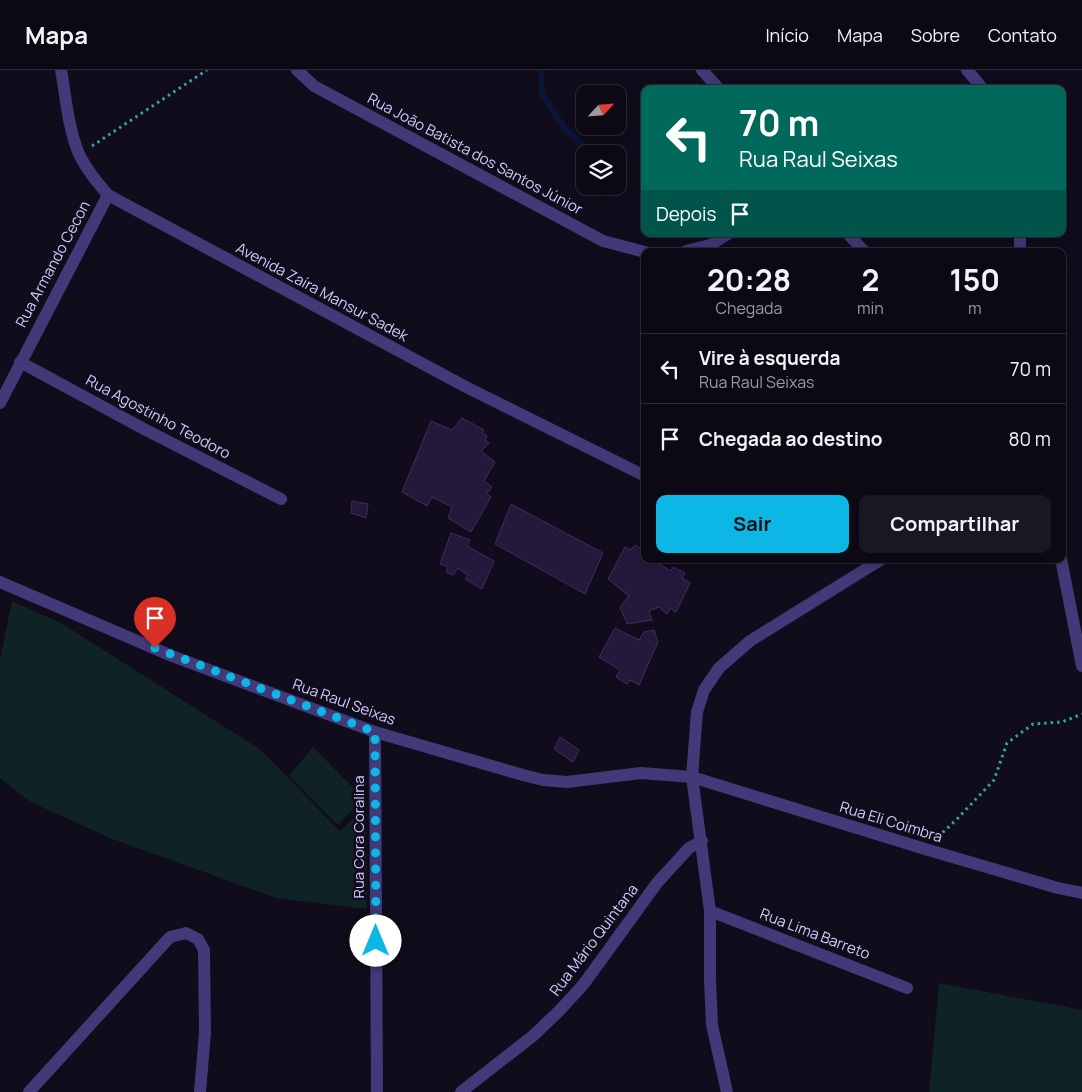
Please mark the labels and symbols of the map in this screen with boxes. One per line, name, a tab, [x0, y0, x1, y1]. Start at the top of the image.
north arrow	[576, 85, 626, 135]
street label: Rua João Batista dos Santos Júnior	[364, 88, 587, 220]
street label: Rua Armando Cecon	[10, 197, 95, 331]
street label: Avenida Zaíra Mansur Sadek	[232, 237, 413, 346]
street label: Rua Agostinho Teodoro	[82, 369, 234, 464]
pin	[134, 597, 176, 648]
street label: Rua Raul Seixas	[290, 673, 399, 730]
street label: Rua Cora Coralina	[348, 775, 369, 899]
street label: Rua Eli Coimbra	[837, 796, 945, 847]
street label: Rua Mário Quintana	[545, 879, 643, 1000]
street label: Rua Lima Barreto	[757, 903, 873, 964]
position arrow	[349, 914, 401, 966]

